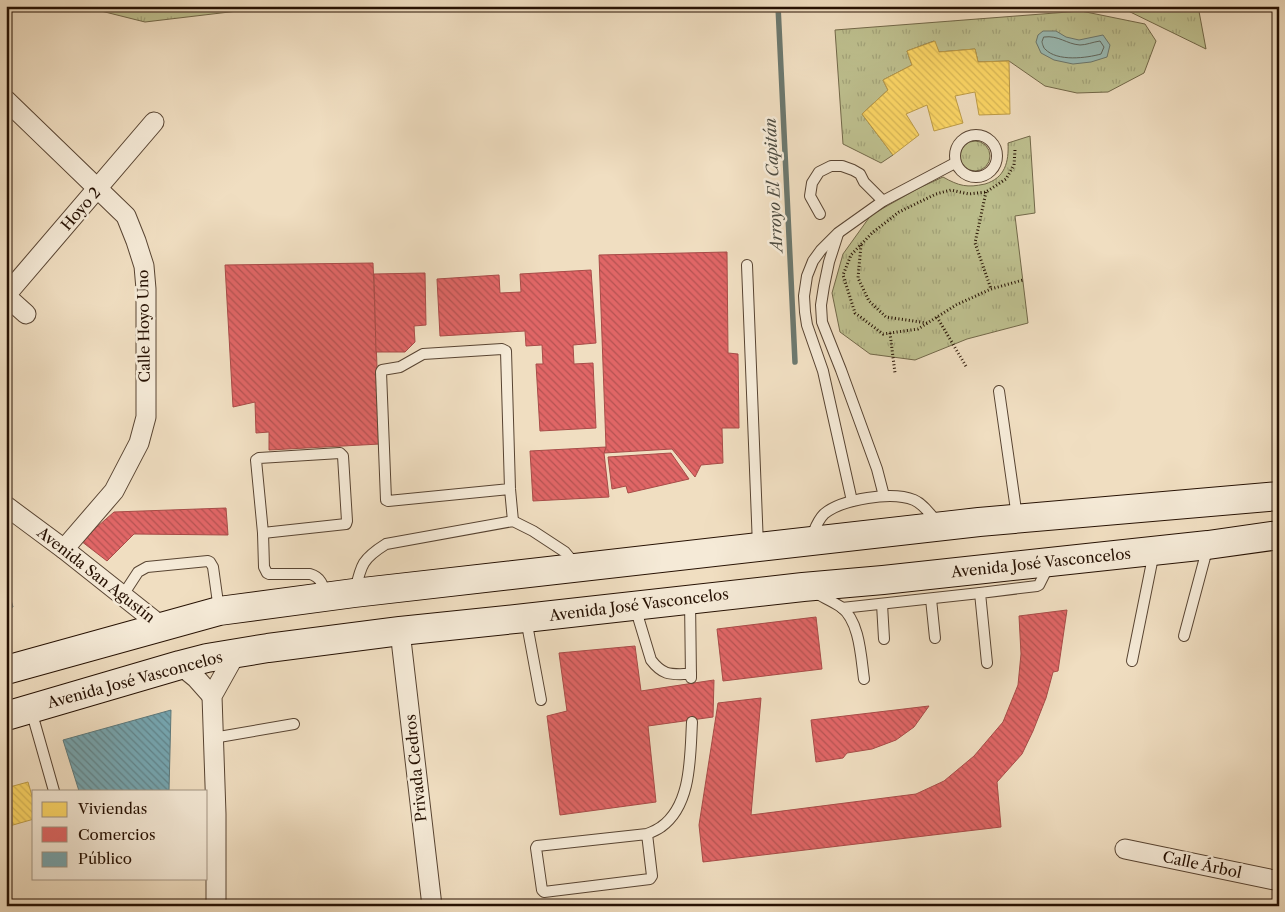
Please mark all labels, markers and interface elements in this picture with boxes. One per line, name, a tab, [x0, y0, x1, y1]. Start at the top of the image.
water label: Arroyo El Capitán	[759, 117, 787, 256]
street label: Hoyo 2	[57, 183, 105, 234]
street label: Calle Hoyo Uno	[133, 269, 154, 383]
street label: Avenida San Agustín	[33, 522, 160, 627]
street label: Avenida José Vasconcelos	[949, 544, 1132, 581]
street label: Avenida José Vasconcelos	[547, 584, 730, 625]
street label: Avenida José Vasconcelos	[44, 647, 225, 712]
street label: Privada Cedros	[400, 713, 431, 823]
legend	[32, 790, 208, 880]
text: Viviendas	[77, 799, 147, 818]
text: Comercios	[78, 825, 155, 844]
street label: Calle Árbol	[1161, 847, 1244, 882]
text: Público	[78, 849, 132, 868]

